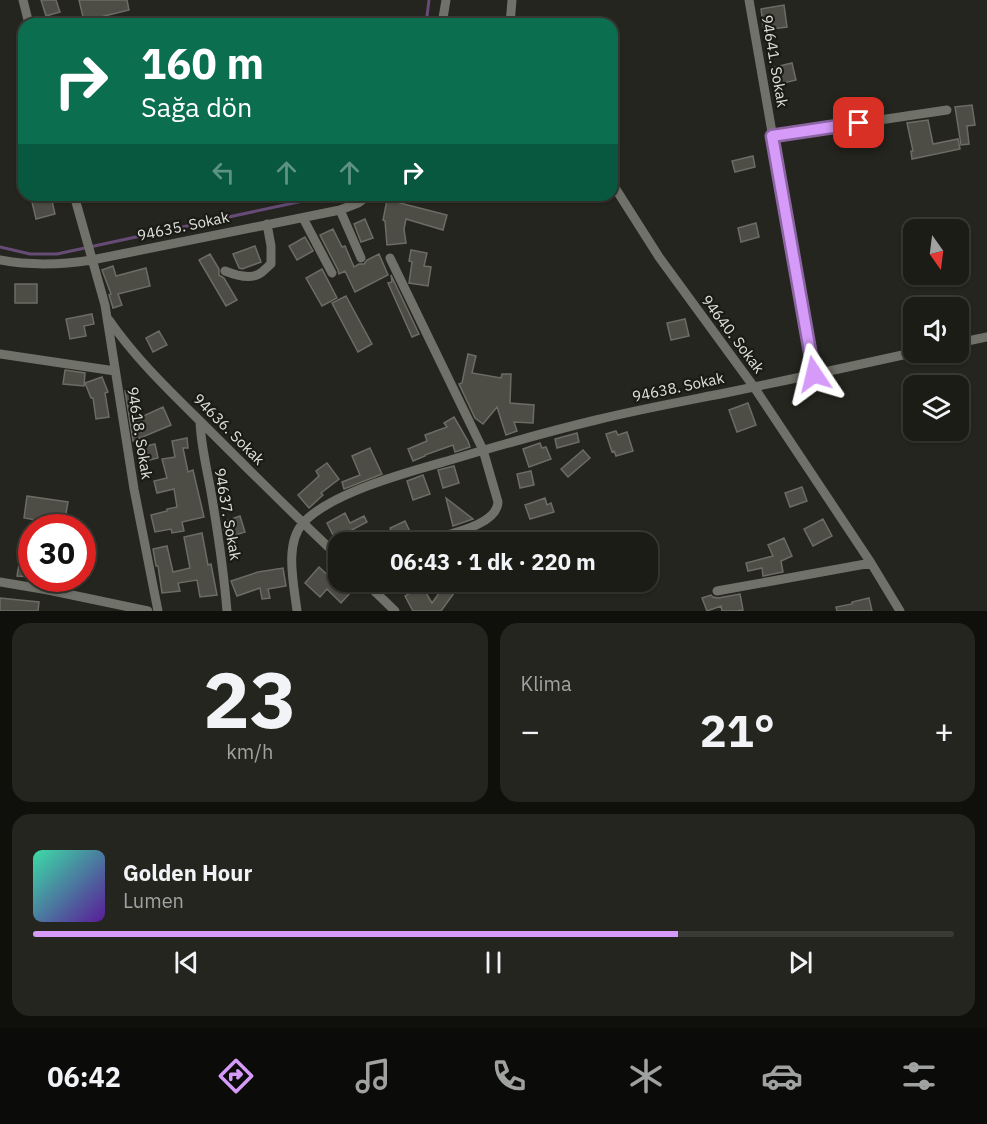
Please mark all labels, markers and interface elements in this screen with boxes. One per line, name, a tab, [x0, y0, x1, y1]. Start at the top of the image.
street label: 94641. Sokak	[758, 13, 792, 109]
text: 160 m	[141, 36, 264, 91]
icon: right	[42, 42, 120, 120]
text: Sağa dön	[141, 89, 252, 124]
pin	[833, 97, 884, 148]
icon: arrive	[842, 106, 875, 139]
icon: left	[207, 156, 240, 189]
icon: ahead	[270, 156, 303, 189]
icon: ahead	[333, 156, 366, 189]
icon: right	[396, 156, 429, 189]
street label: 94635. Sokak	[135, 207, 231, 245]
north arrow	[903, 219, 969, 285]
map controls	[903, 219, 969, 441]
street label: 94640. Sokak	[697, 291, 769, 377]
button: sound	[903, 297, 969, 363]
position arrow	[782, 342, 846, 406]
street label: 94638. Sokak	[630, 368, 726, 406]
button: layers	[903, 375, 969, 441]
street label: 94618. Sokak	[123, 385, 157, 481]
street label: 94636. Sokak	[189, 389, 269, 469]
street label: 94637. Sokak	[211, 466, 245, 562]
speed limit sign: 30	[18, 514, 96, 592]
text: 06:43 · 1 dk · 220 m	[390, 547, 596, 576]
text: 23	[203, 648, 297, 749]
text: Klima	[521, 670, 572, 697]
text: 21°	[700, 701, 775, 759]
text: −	[521, 709, 540, 752]
text: +	[934, 709, 954, 752]
text: km/h	[226, 738, 273, 765]
text: Golden Hour	[123, 858, 252, 887]
text: Lumen	[123, 887, 184, 914]
icon: previous	[170, 946, 203, 979]
icon: pause	[477, 946, 510, 979]
icon: next	[784, 946, 817, 979]
icon: directions	[215, 1055, 257, 1097]
icon: music	[352, 1055, 394, 1097]
icon: phone	[488, 1055, 530, 1097]
icon: climate	[625, 1055, 667, 1097]
icon: car	[761, 1055, 803, 1097]
icon: filters	[898, 1055, 940, 1097]
text: 06:42	[47, 1059, 121, 1094]

